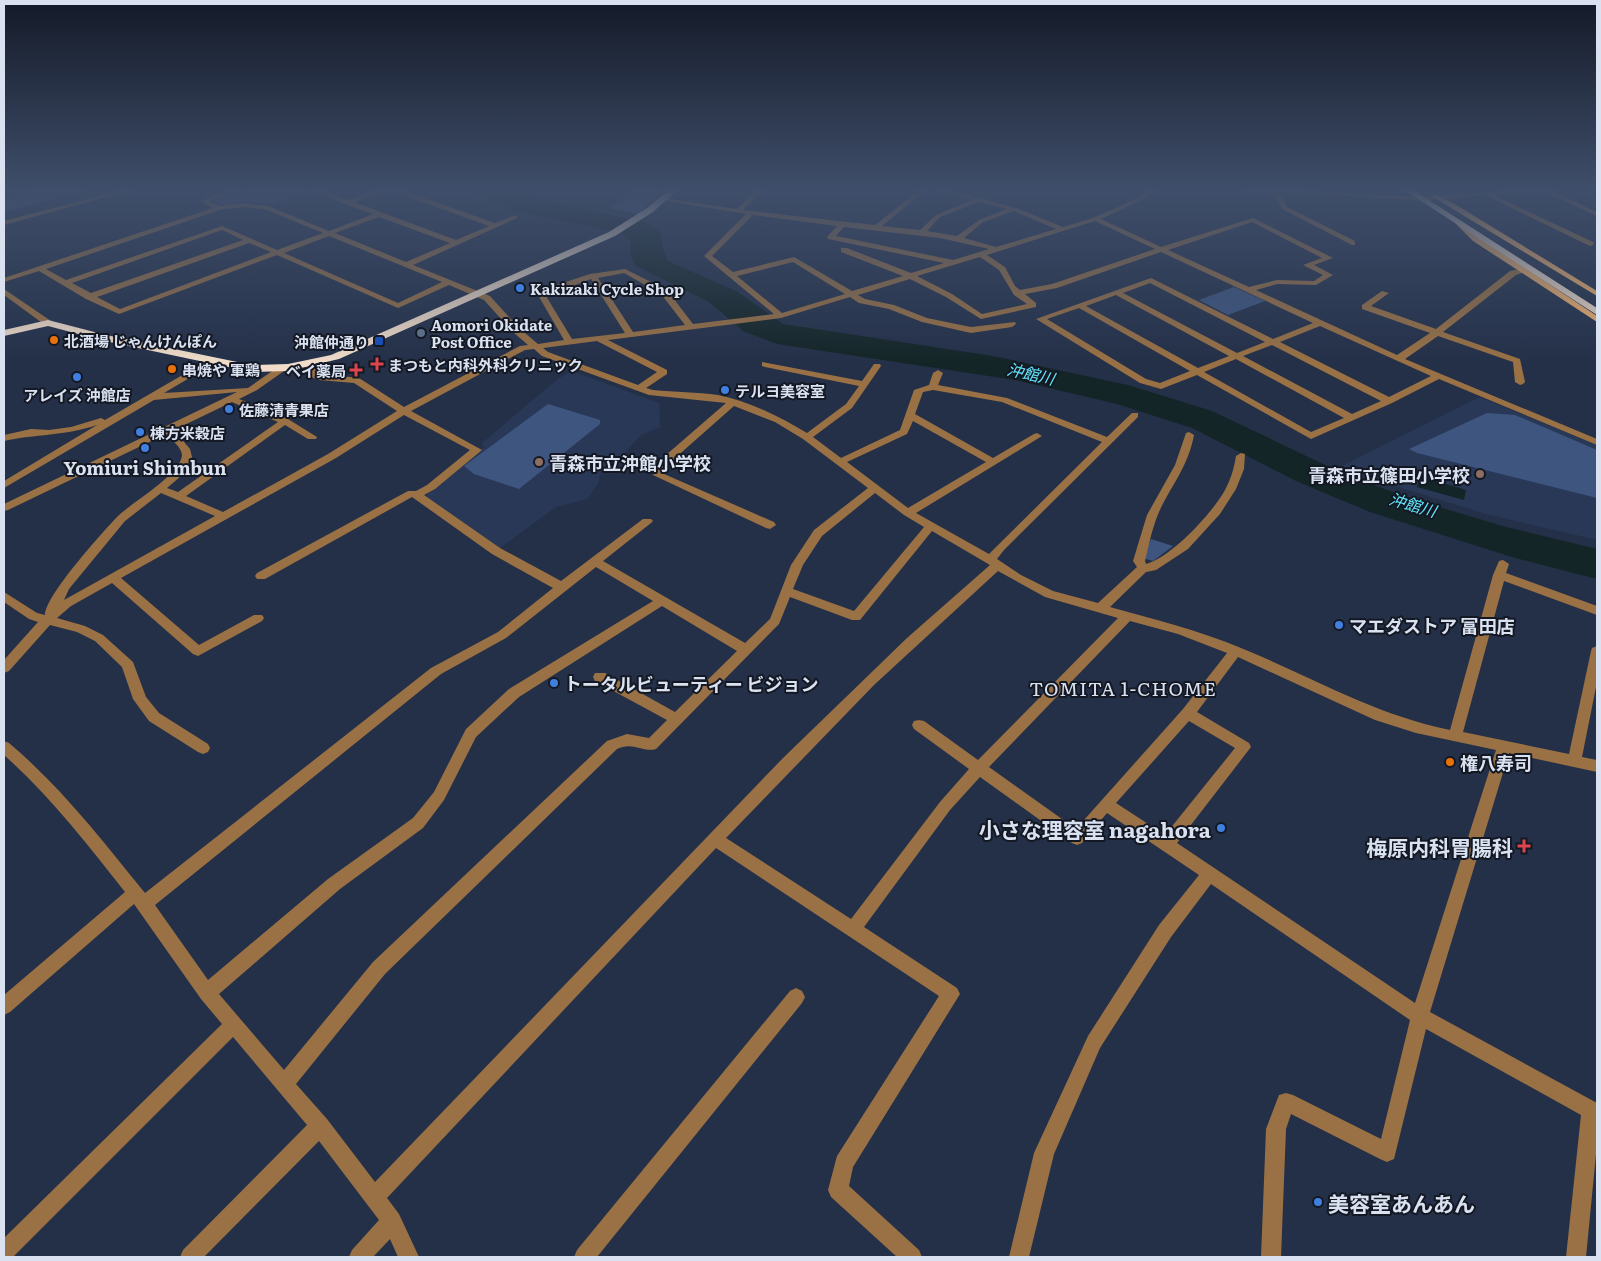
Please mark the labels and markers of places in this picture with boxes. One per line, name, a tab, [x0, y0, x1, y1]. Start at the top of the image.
place label: Kakizaki Cycle Shop	[530, 277, 684, 300]
marker: Kakizaki Cycle Shop	[514, 282, 526, 294]
place label: Aomori Okidate Post Office	[431, 313, 553, 353]
marker: Aomori Okidate Post Office	[415, 327, 427, 339]
place label: 北酒場 じゃんけんぽん	[64, 329, 217, 352]
place label: 沖館仲通り	[294, 330, 369, 353]
marker: 北酒場 じゃんけんぽん	[48, 334, 60, 346]
marker: 沖館仲通り	[373, 335, 385, 347]
place label: まつもと内科外科クリニック	[388, 353, 583, 376]
marker: まつもと内科外科クリニック	[370, 357, 384, 371]
place label: 串焼や 軍鶏	[182, 358, 260, 381]
place label: ベイ薬局	[286, 359, 346, 382]
marker: 串焼や 軍鶏	[166, 363, 178, 375]
marker: ベイ薬局	[350, 364, 362, 376]
marker: アレイズ 沖館店	[71, 371, 83, 383]
place label: テルヨ美容室	[735, 379, 825, 402]
place label: アレイズ 沖館店	[23, 383, 131, 406]
marker: テルヨ美容室	[719, 384, 731, 396]
place label: 佐藤清青果店	[239, 398, 329, 421]
marker: 佐藤清青果店	[223, 403, 235, 415]
place label: 棟方米穀店	[150, 421, 225, 444]
marker: 棟方米穀店	[134, 426, 146, 438]
marker: Yomiuri Shimbun	[139, 442, 151, 454]
place label: 青森市立沖館小学校	[549, 449, 711, 476]
place label: Yomiuri Shimbun	[64, 454, 227, 481]
marker: 青森市立沖館小学校	[533, 456, 545, 468]
place label: 青森市立篠田小学校	[1308, 461, 1470, 488]
marker: 青森市立篠田小学校	[1474, 468, 1486, 480]
place label: マエダストア 富田店	[1349, 612, 1515, 639]
marker: マエダストア 富田店	[1333, 619, 1345, 631]
place label: トータルビューティー ビジョン	[564, 670, 819, 697]
marker: トータルビューティー ビジョン	[548, 677, 560, 689]
place label: 権八寿司	[1460, 749, 1532, 776]
marker: 権八寿司	[1444, 756, 1456, 768]
place label: 小さな理容室 nagahora	[979, 813, 1212, 844]
marker: 小さな理容室 nagahora	[1215, 822, 1227, 834]
place label: 梅原内科胃腸科	[1366, 831, 1513, 862]
marker: 梅原内科胃腸科	[1517, 839, 1531, 853]
place label: 美容室あんあん	[1328, 1187, 1475, 1218]
marker: 美容室あんあん	[1312, 1196, 1324, 1208]

